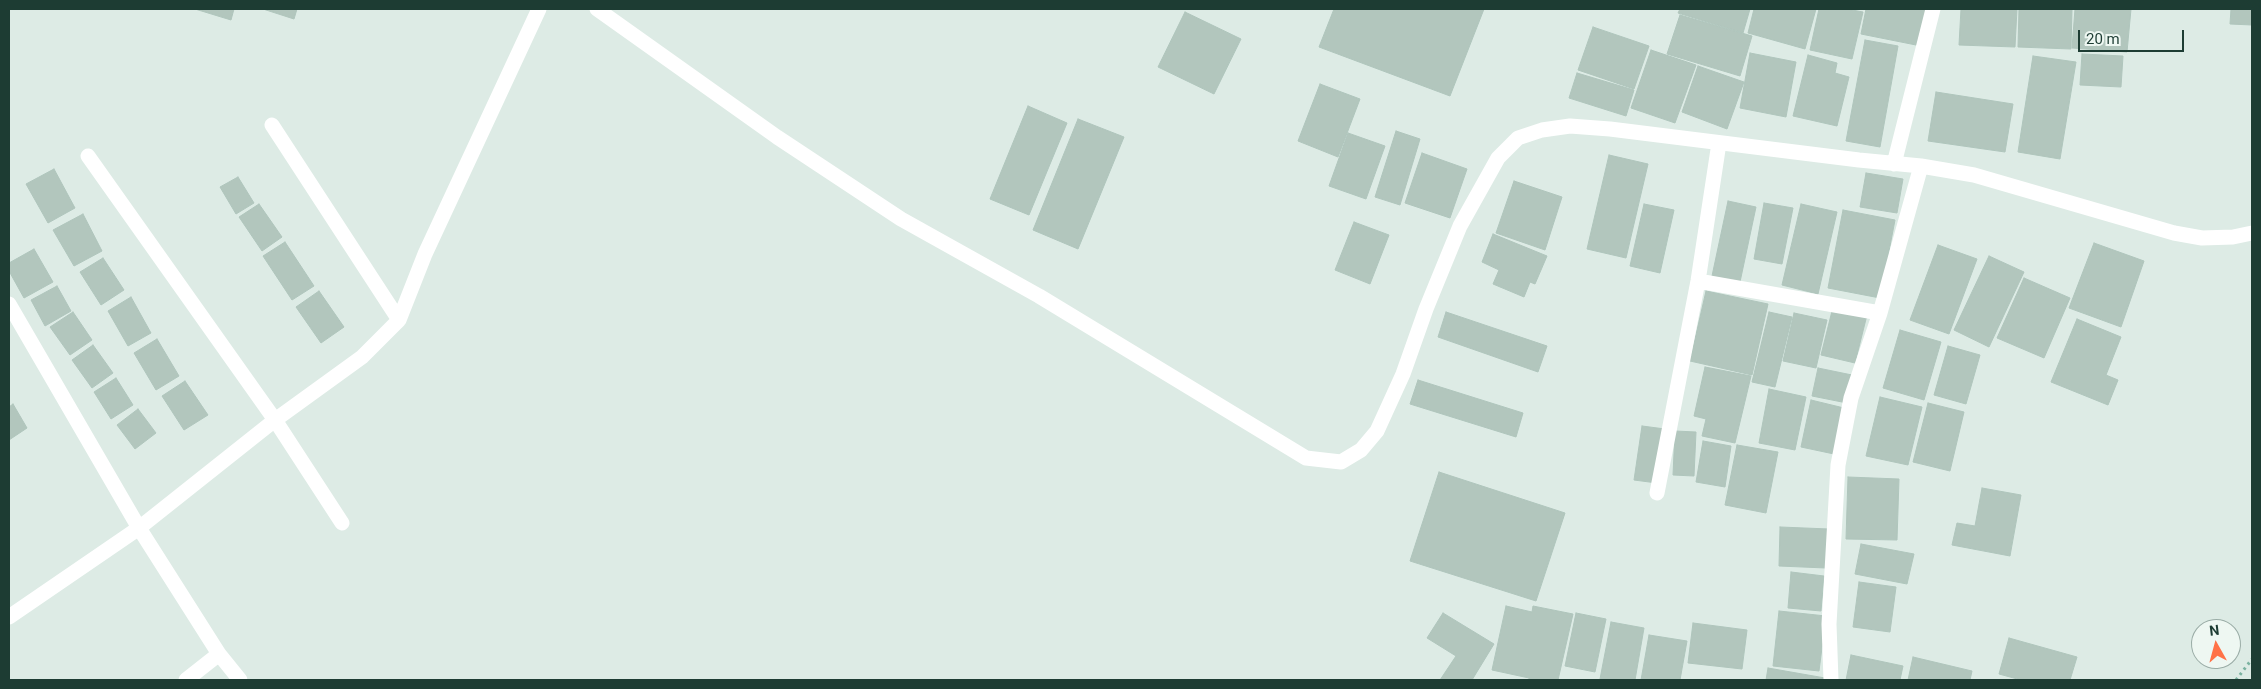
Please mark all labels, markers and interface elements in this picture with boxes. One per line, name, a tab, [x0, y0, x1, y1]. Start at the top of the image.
scale bar	[2081, 20, 2187, 52]
text: 20 m	[2086, 30, 2120, 48]
north arrow	[2191, 619, 2241, 669]
text: N	[2208, 622, 2220, 639]

